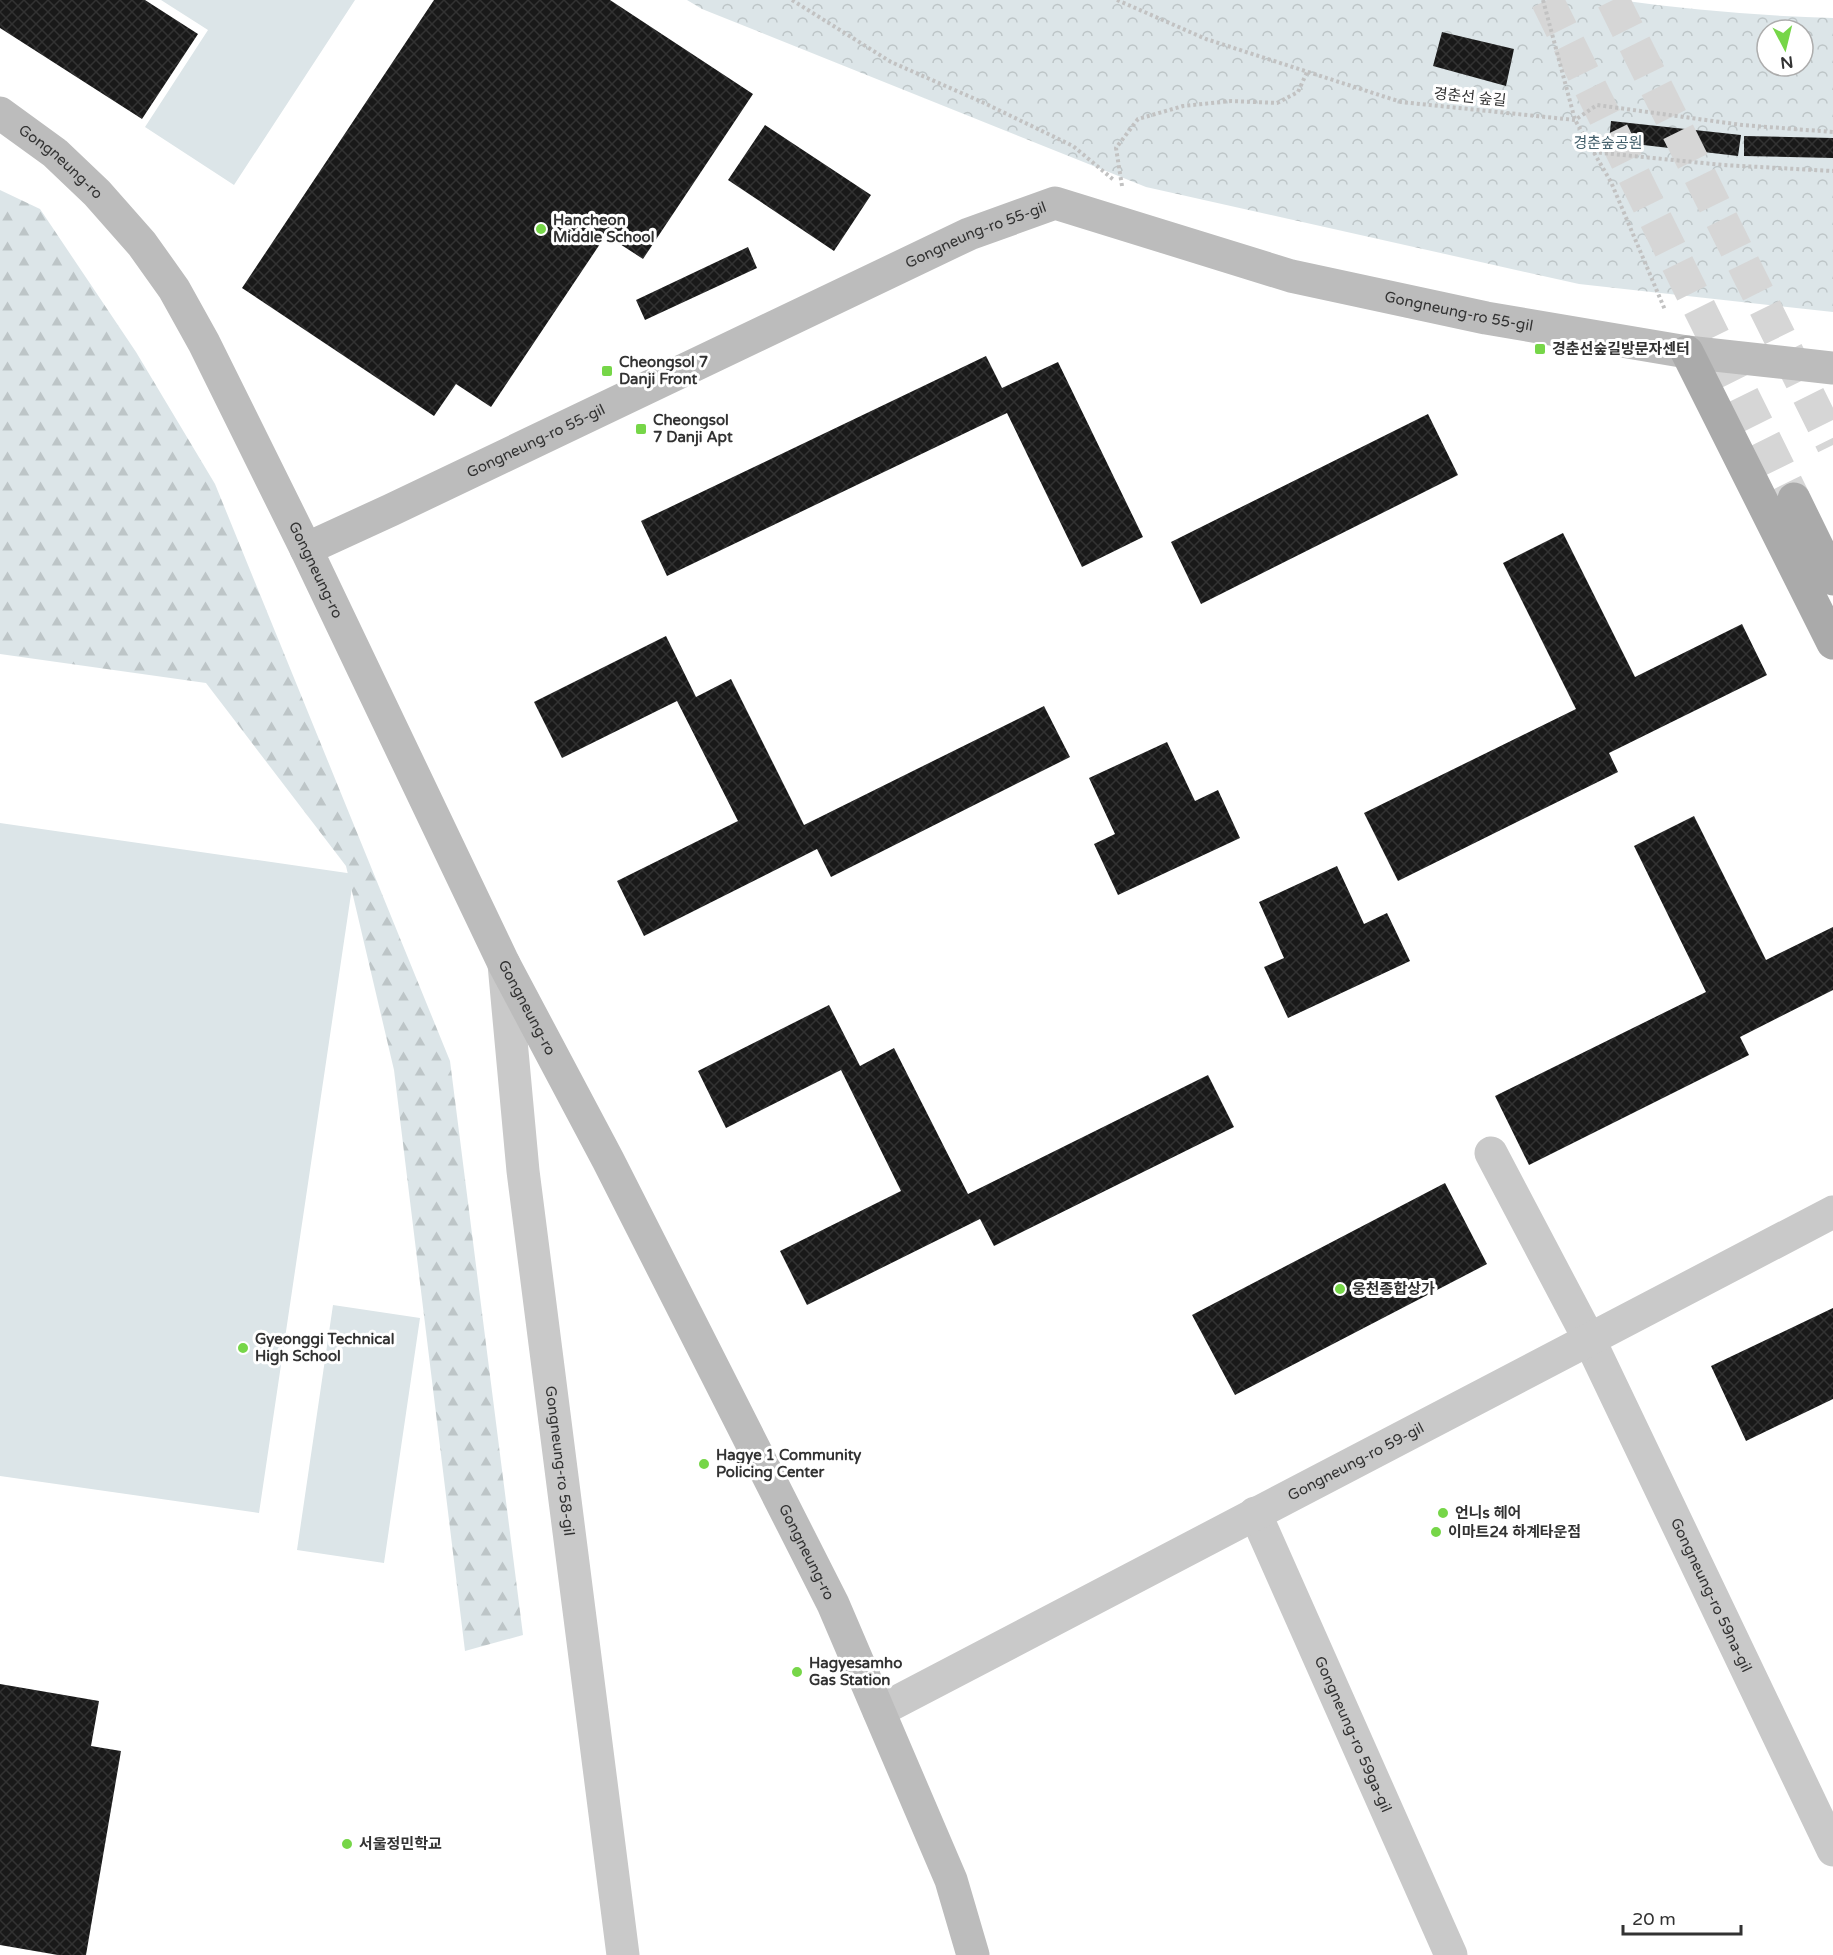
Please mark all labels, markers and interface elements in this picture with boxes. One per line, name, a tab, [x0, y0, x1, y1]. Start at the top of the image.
north arrow	[1755, 18, 1815, 78]
text: N	[1779, 51, 1794, 73]
street label: 경춘선 숲길	[1433, 84, 1507, 110]
street label: Gongneung-ro	[15, 121, 107, 202]
park label: 경춘숲공원	[1573, 134, 1643, 152]
street label: Gongneung-ro 55-gil	[902, 198, 1049, 272]
place label: Hancheon Middle School	[553, 211, 654, 246]
marker: Hancheon Middle School	[534, 222, 548, 236]
street label: Gongneung-ro 55-gil	[1383, 287, 1534, 335]
place label: 경춘선숲길방문자센터	[1552, 340, 1690, 358]
marker: 경춘선숲길방문자센터	[1533, 342, 1547, 356]
place label: Cheongsol 7 Danji Front	[619, 353, 708, 389]
marker: Cheongsol 7 Danji Front	[600, 364, 614, 378]
street label: Gongneung-ro 55-gil	[464, 400, 608, 482]
place label: Cheongsol 7 Danji Apt	[653, 411, 733, 447]
marker: Cheongsol 7 Danji Apt	[634, 422, 648, 436]
street label: Gongneung-ro	[285, 519, 347, 621]
street label: Gongneung-ro	[494, 957, 560, 1058]
place label: 웅천종합상가	[1352, 1280, 1435, 1298]
marker: 웅천종합상가	[1333, 1282, 1347, 1296]
place label: Gyeonggi Technical High School	[255, 1330, 394, 1366]
marker: Gyeonggi Technical High School	[236, 1341, 250, 1355]
street label: Gongneung-ro 58-gil	[541, 1385, 578, 1537]
street label: Gongneung-ro 59-gil	[1285, 1419, 1427, 1505]
place label: Hagye 1 Community Policing Center	[716, 1446, 861, 1482]
marker: Hagye 1 Community Policing Center	[697, 1457, 711, 1471]
street label: Gongneung-ro	[775, 1501, 838, 1603]
place label: 언니s 헤어	[1455, 1504, 1521, 1522]
marker: 언니s 헤어	[1436, 1506, 1450, 1520]
street label: Gongneung-ro 59na-gil	[1667, 1515, 1756, 1675]
place label: 이마트24 하계타운점	[1448, 1523, 1581, 1541]
marker: 이마트24 하계타운점	[1429, 1525, 1443, 1539]
street label: Gongneung-ro 59ga-gil	[1311, 1653, 1396, 1815]
place label: Hagyesamho Gas Station	[809, 1654, 902, 1689]
marker: Hagyesamho Gas Station	[790, 1665, 804, 1679]
place label: 서울정민학교	[359, 1835, 442, 1853]
marker: 서울정민학교	[340, 1837, 354, 1851]
scale bar	[1623, 1898, 1742, 1936]
text: 20 m	[1632, 1908, 1676, 1930]

